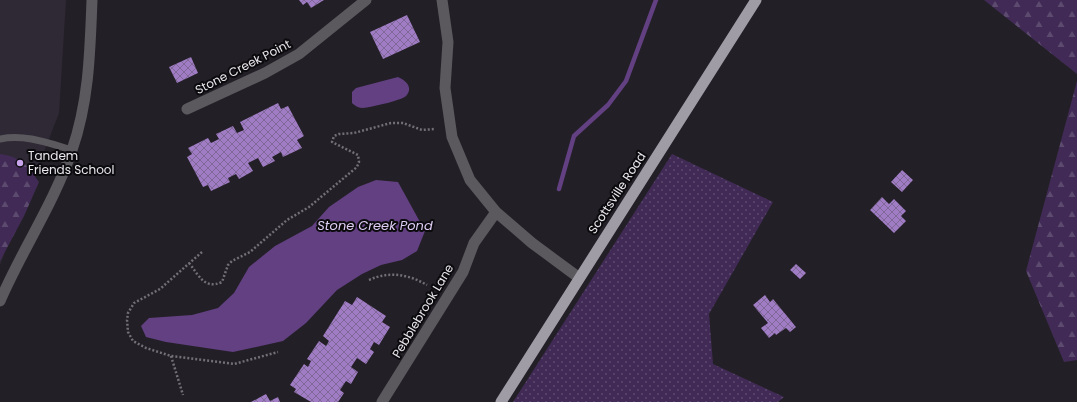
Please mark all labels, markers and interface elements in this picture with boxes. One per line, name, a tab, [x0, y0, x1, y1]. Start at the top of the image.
street label: Stone Creek Point	[192, 35, 293, 98]
place label: Tandem Friends School	[28, 147, 115, 178]
street label: Scottsville Road	[584, 148, 649, 237]
marker: Tandem Friends School	[15, 158, 25, 168]
water label: Stone Creek Pond	[317, 216, 433, 235]
street label: Pebblebrook Lane	[388, 261, 457, 361]

